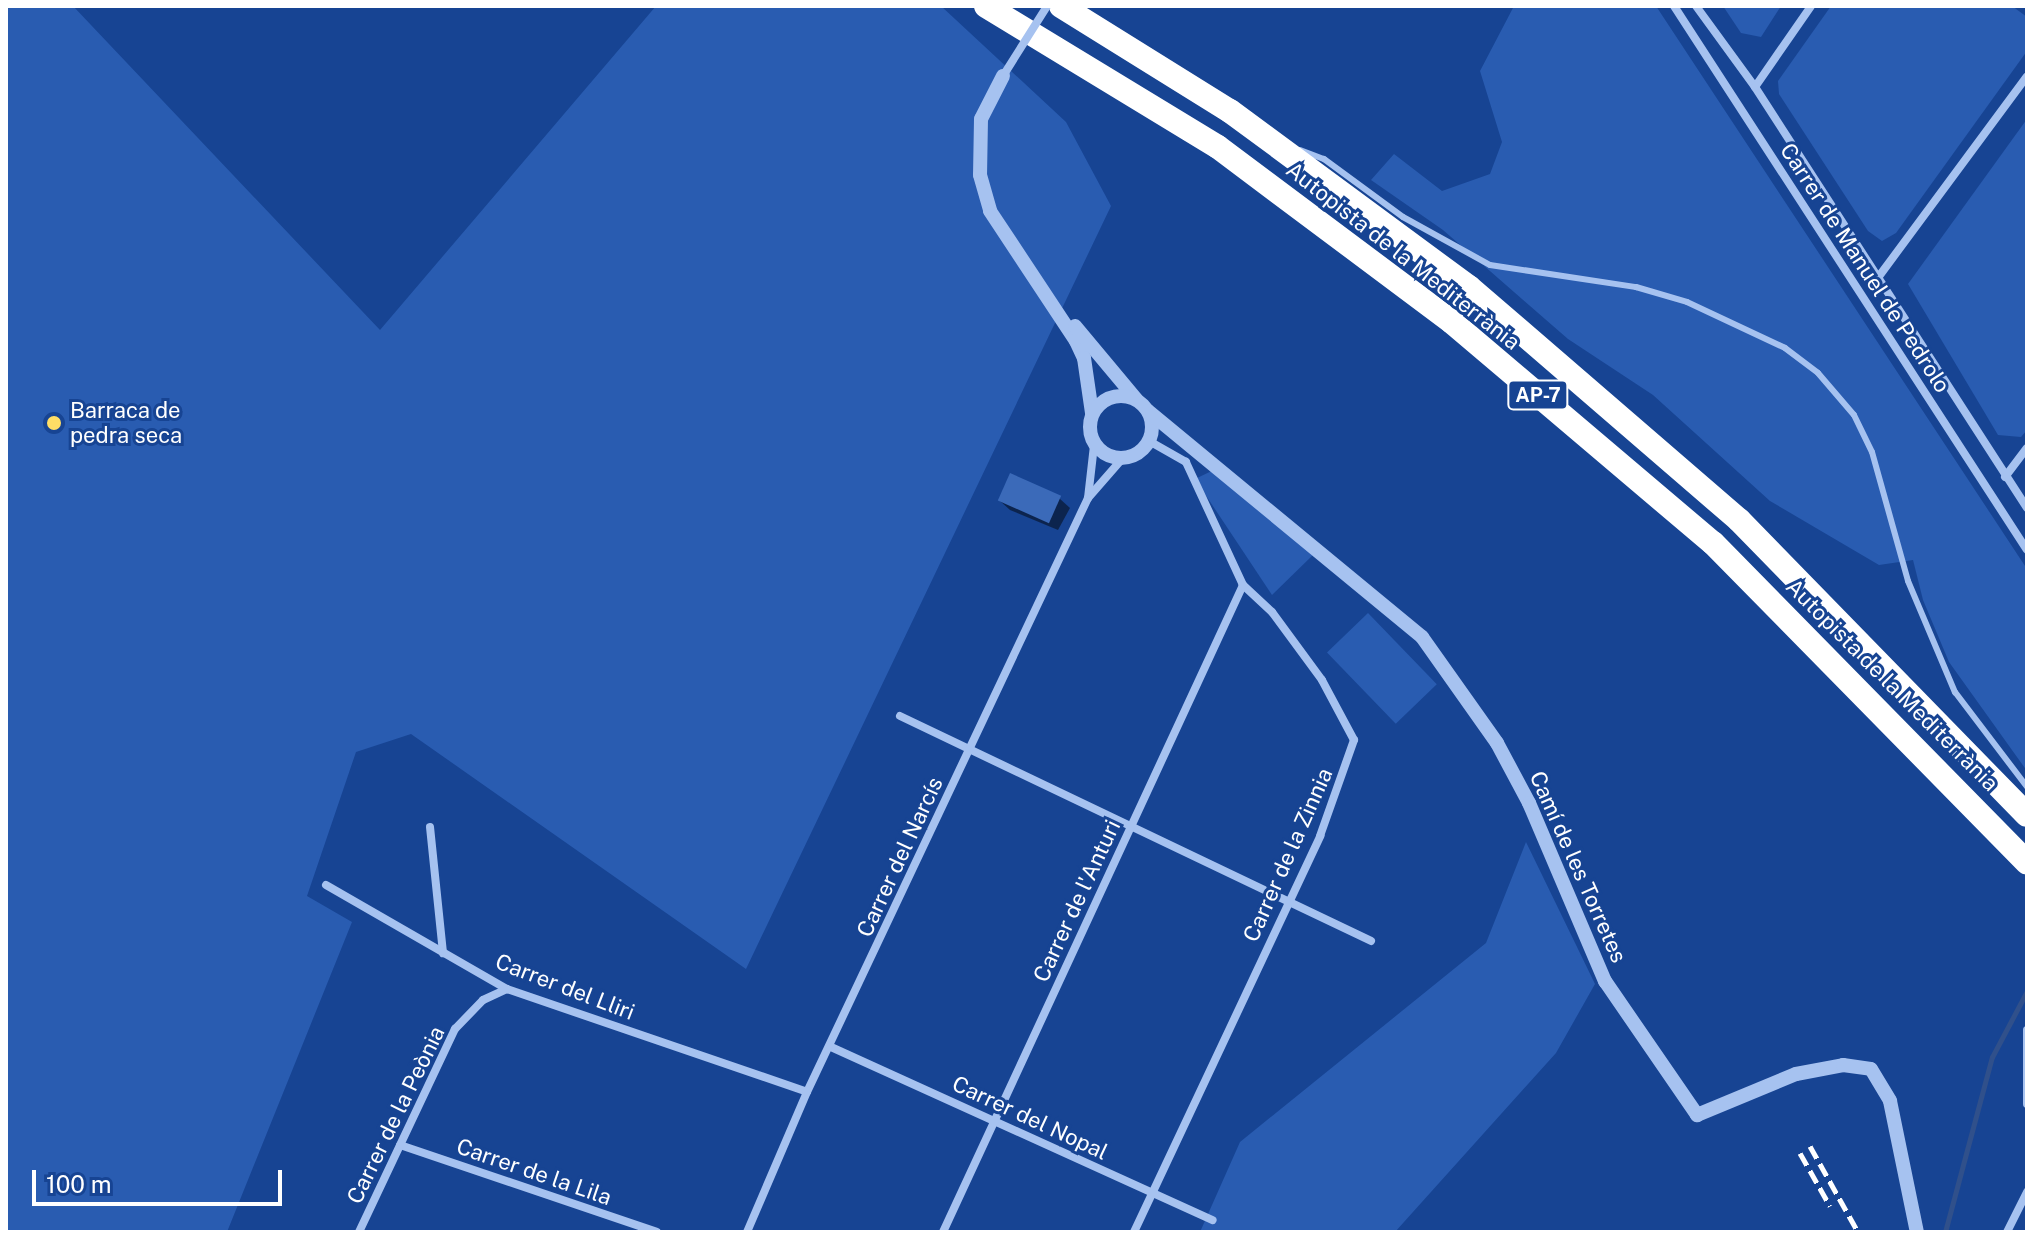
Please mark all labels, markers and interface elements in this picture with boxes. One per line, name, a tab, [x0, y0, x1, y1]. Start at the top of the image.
street label: Carrer de Manuel de Pedrolo	[1774, 138, 1956, 398]
street label: Autopista de la Mediterrània	[1281, 156, 1525, 356]
road number: AP-7	[1506, 379, 1570, 411]
place label: Barraca de pedra seca	[70, 397, 182, 448]
marker: Barraca de pedra seca	[45, 414, 63, 432]
street label: Autopista de la Mediterrània	[1780, 573, 2004, 797]
street label: Carrer de la Zinnia	[1238, 764, 1338, 946]
street label: Camí de les Torretes	[1524, 767, 1632, 967]
street label: Carrer del Narcís	[851, 773, 949, 941]
street label: Carrer de l'Anturi	[1028, 816, 1126, 986]
street label: Carrer del Lliri	[492, 948, 638, 1026]
street label: Carrer de la Peònia	[341, 1022, 451, 1208]
street label: Carrer del Nopal	[948, 1070, 1112, 1166]
street label: Carrer de la Lila	[453, 1133, 615, 1211]
scale bar	[36, 1154, 286, 1204]
text: 100 m	[46, 1170, 112, 1198]

